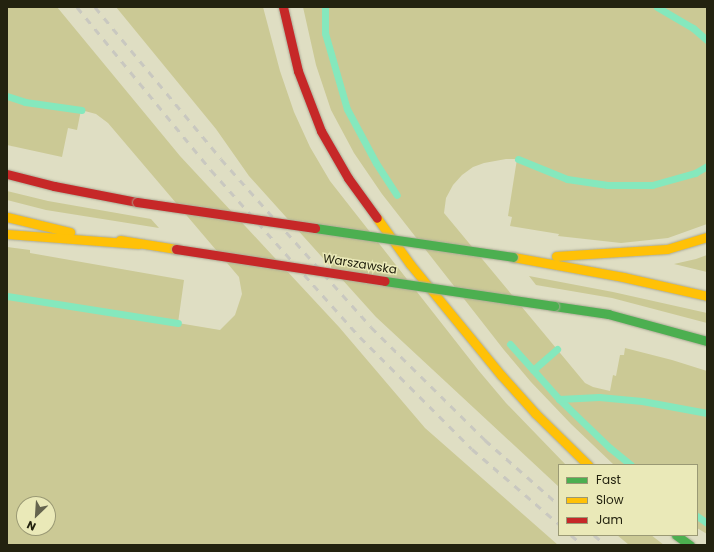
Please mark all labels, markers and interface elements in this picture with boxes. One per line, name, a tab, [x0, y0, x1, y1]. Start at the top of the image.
street label: Warszawska	[322, 251, 398, 277]
legend	[558, 464, 698, 536]
text: Fast	[596, 471, 621, 488]
text: Slow	[596, 491, 624, 508]
north arrow	[16, 496, 56, 536]
text: Jam	[596, 511, 623, 528]
text: N	[24, 517, 38, 535]

